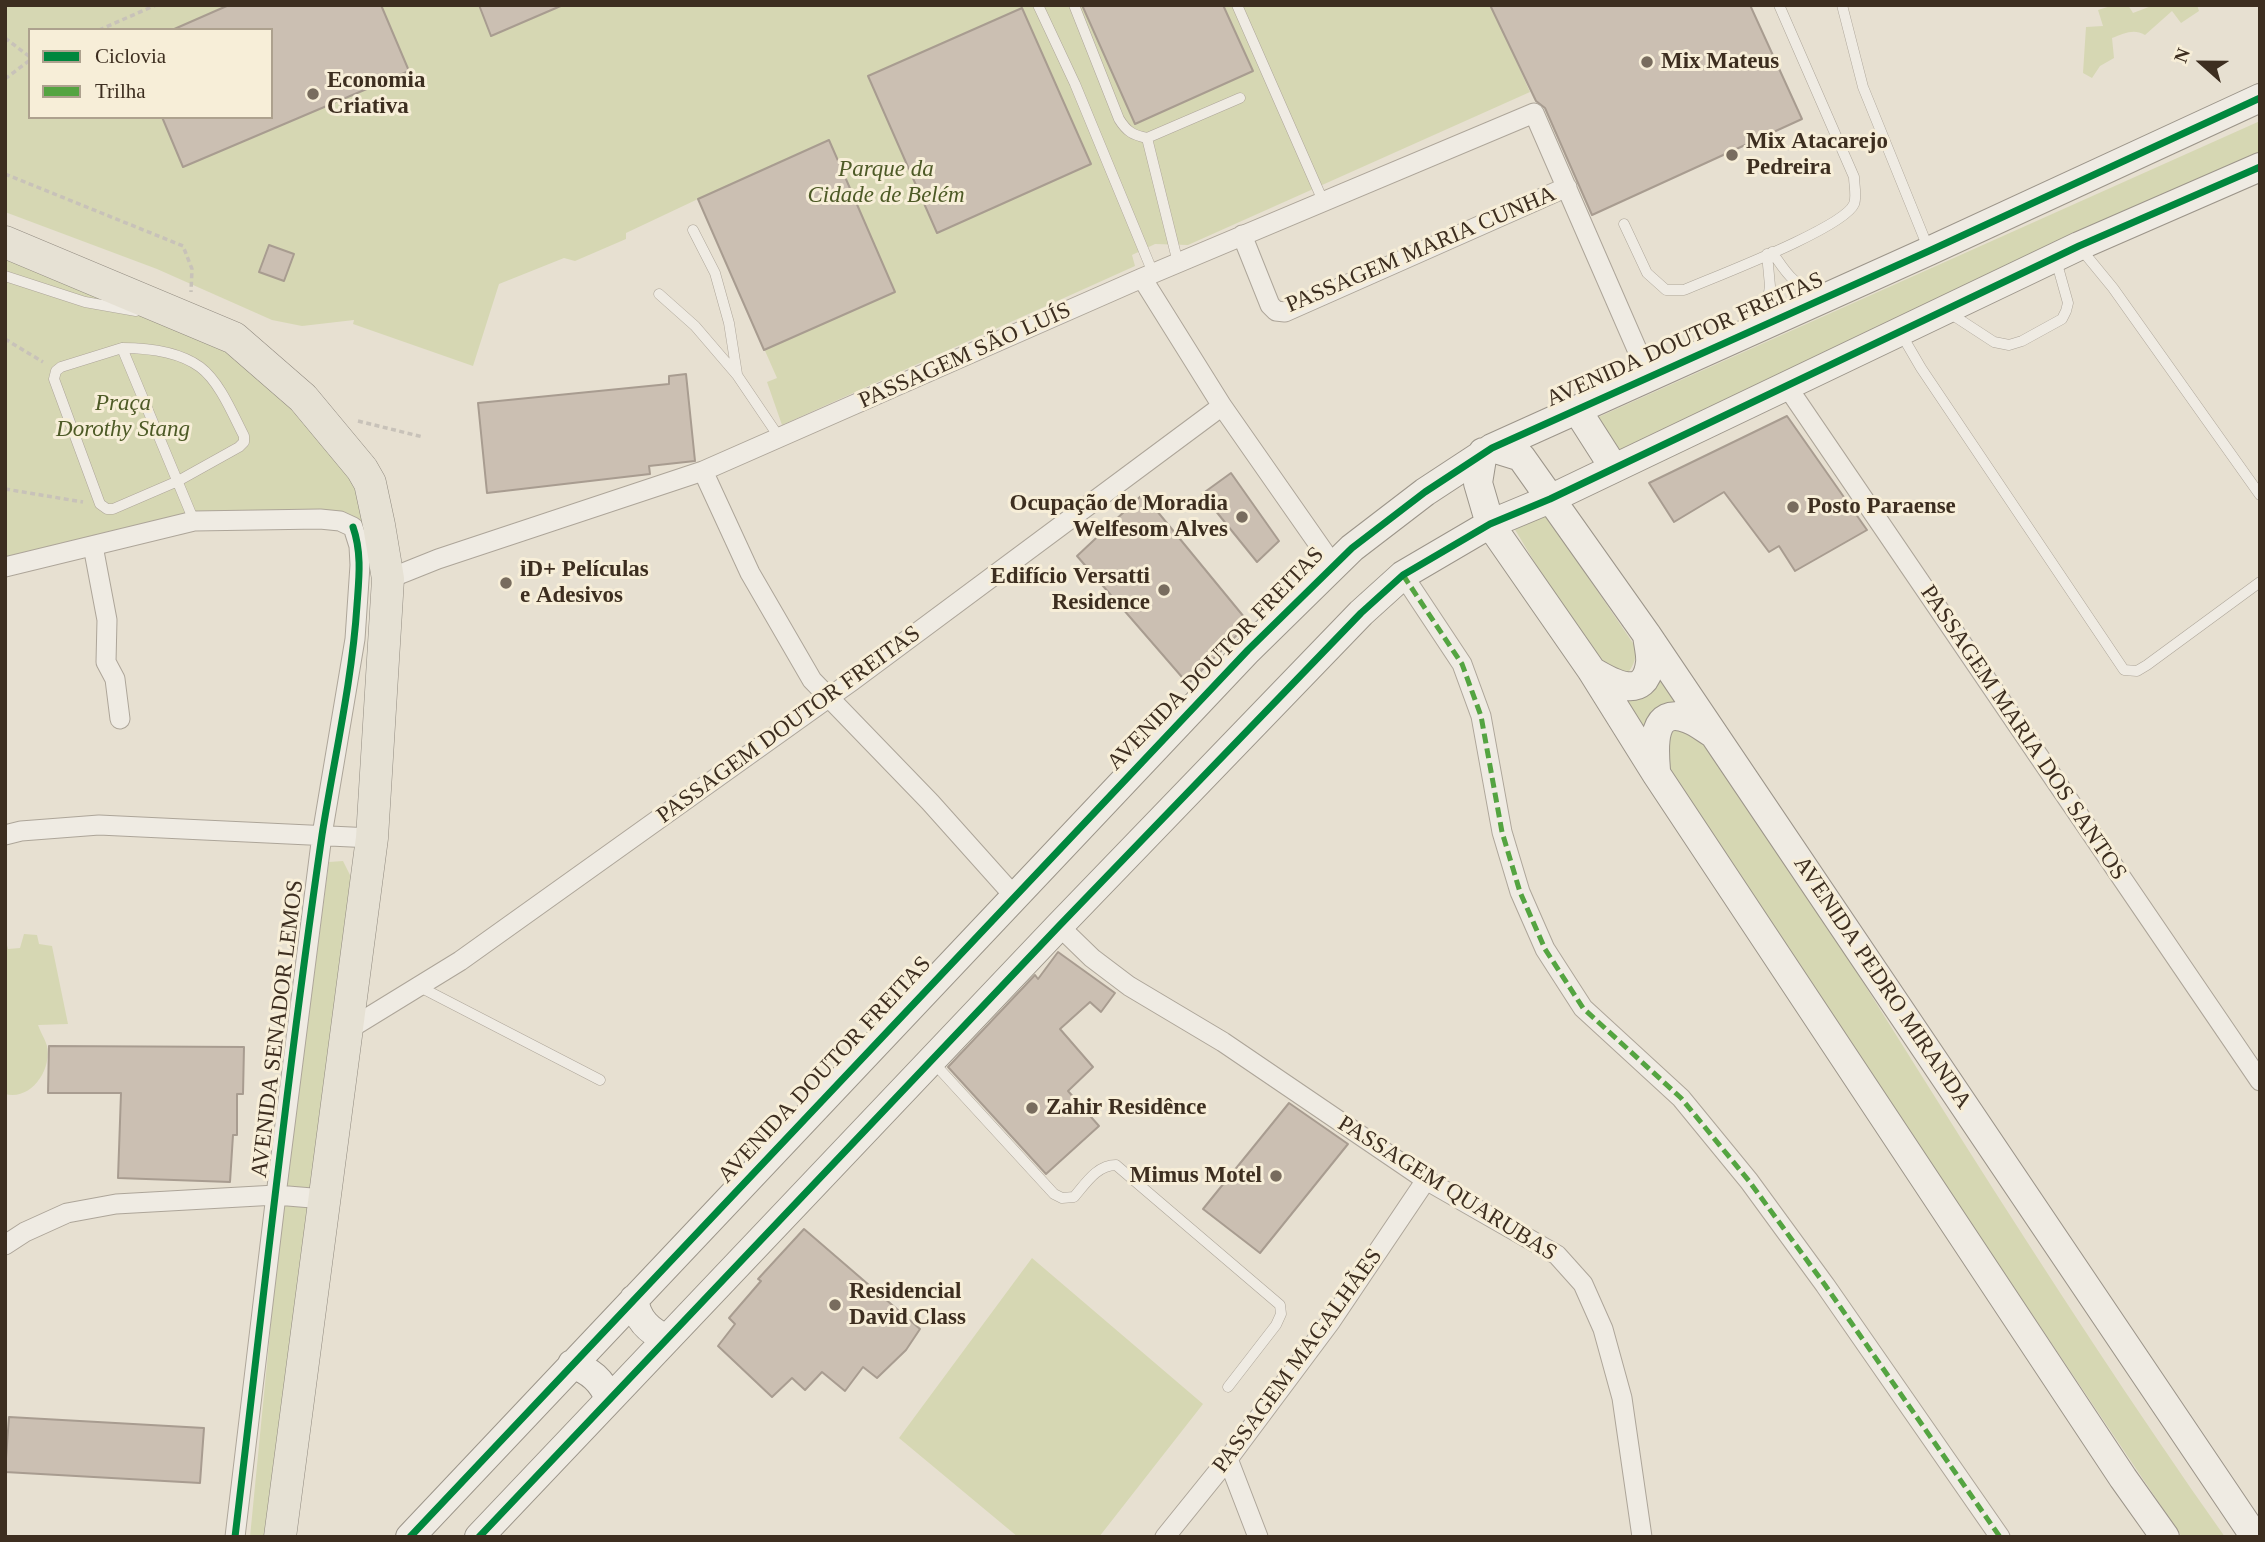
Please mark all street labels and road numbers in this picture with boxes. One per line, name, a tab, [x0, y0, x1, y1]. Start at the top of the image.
street label: PASSAGEM MARIA CUNHA	[1282, 181, 1560, 319]
street label: AVENIDA DOUTOR FREITAS	[1542, 266, 1828, 414]
street label: PASSAGEM SÃO LUÍS	[855, 297, 1075, 415]
street label: AVENIDA DOUTOR FREITAS	[1102, 541, 1330, 777]
street label: PASSAGEM MARIA DOS SANTOS	[1914, 580, 2132, 886]
street label: PASSAGEM DOUTOR FREITAS	[652, 620, 926, 830]
street label: AVENIDA PEDRO MIRANDA	[1787, 852, 1977, 1114]
street label: AVENIDA SENADOR LEMOS	[246, 879, 310, 1179]
street label: AVENIDA DOUTOR FREITAS	[713, 951, 937, 1189]
street label: PASSAGEM QUARUBAS	[1332, 1110, 1562, 1268]
street label: PASSAGEM MAGALHÃES	[1207, 1243, 1389, 1479]

